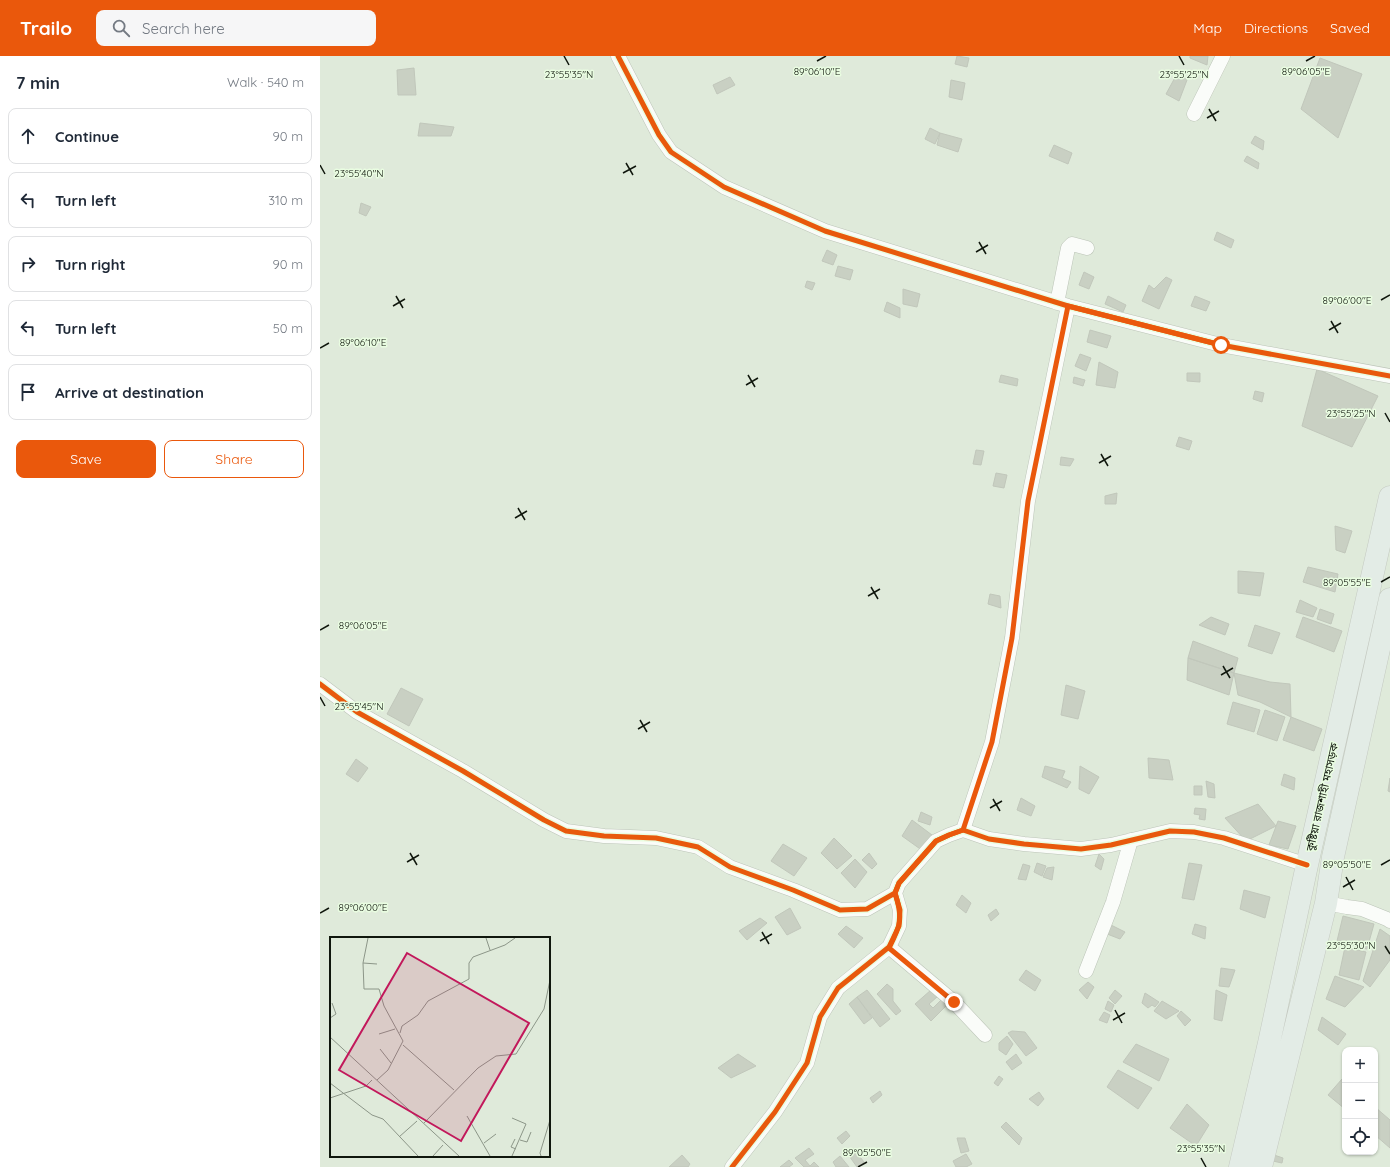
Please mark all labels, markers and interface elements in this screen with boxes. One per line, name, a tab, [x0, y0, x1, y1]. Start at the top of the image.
search box	[96, 10, 376, 46]
text: Trailo	[20, 16, 72, 40]
icon: search	[110, 17, 132, 39]
text: Search here	[142, 19, 225, 38]
text: Map	[1193, 19, 1222, 37]
text: Directions	[1244, 19, 1308, 37]
text: Saved	[1330, 19, 1370, 37]
text: 89°06'10"E	[794, 65, 841, 78]
text: 89°06'05"E	[1282, 65, 1331, 78]
text: 23°55'35"N	[545, 68, 593, 81]
text: 23°55'25"N	[1159, 68, 1209, 81]
text: 7 min	[16, 72, 60, 93]
text: Walk · 540 m	[227, 74, 304, 90]
icon: ahead	[17, 125, 39, 147]
text: Continue	[55, 127, 119, 146]
text: 90 m	[273, 128, 303, 144]
text: 23°55'40"N	[334, 167, 384, 180]
icon: left	[17, 189, 39, 211]
text: Turn left	[55, 191, 117, 210]
text: 310 m	[268, 192, 303, 208]
icon: right	[17, 253, 39, 275]
text: Turn right	[55, 255, 126, 274]
text: 90 m	[273, 256, 303, 272]
text: 89°06'00"E	[1323, 294, 1372, 307]
icon: left	[17, 317, 39, 339]
text: Turn left	[55, 319, 117, 338]
text: 50 m	[273, 320, 303, 336]
text: 89°06'10"E	[340, 336, 387, 349]
route start	[1212, 336, 1230, 354]
icon: arrive	[17, 381, 39, 403]
text: Arrive at destination	[55, 383, 204, 402]
text: 23°55'25"N	[1326, 407, 1376, 420]
button: Save	[16, 440, 156, 478]
button: Share	[164, 440, 304, 478]
text: 89°05'55"E	[1323, 576, 1371, 589]
text: 89°06'05"E	[339, 619, 388, 632]
text: 23°55'45"N	[335, 700, 383, 713]
street label: কুষ্টিয়া রাজশাহী মহাসড়ক	[1302, 741, 1341, 854]
text: 89°05'50"E	[1323, 858, 1372, 871]
text: 89°06'00"E	[339, 901, 388, 914]
inset map	[330, 937, 550, 1157]
text: 23°55'30"N	[1326, 939, 1376, 952]
route end	[945, 993, 963, 1011]
map controls	[1342, 1047, 1378, 1155]
button: +	[1342, 1047, 1378, 1083]
button: −	[1342, 1083, 1378, 1119]
button: locate	[1342, 1119, 1378, 1155]
text: 23°55'35"N	[1177, 1142, 1225, 1155]
text: 89°05'50"E	[843, 1146, 892, 1159]

